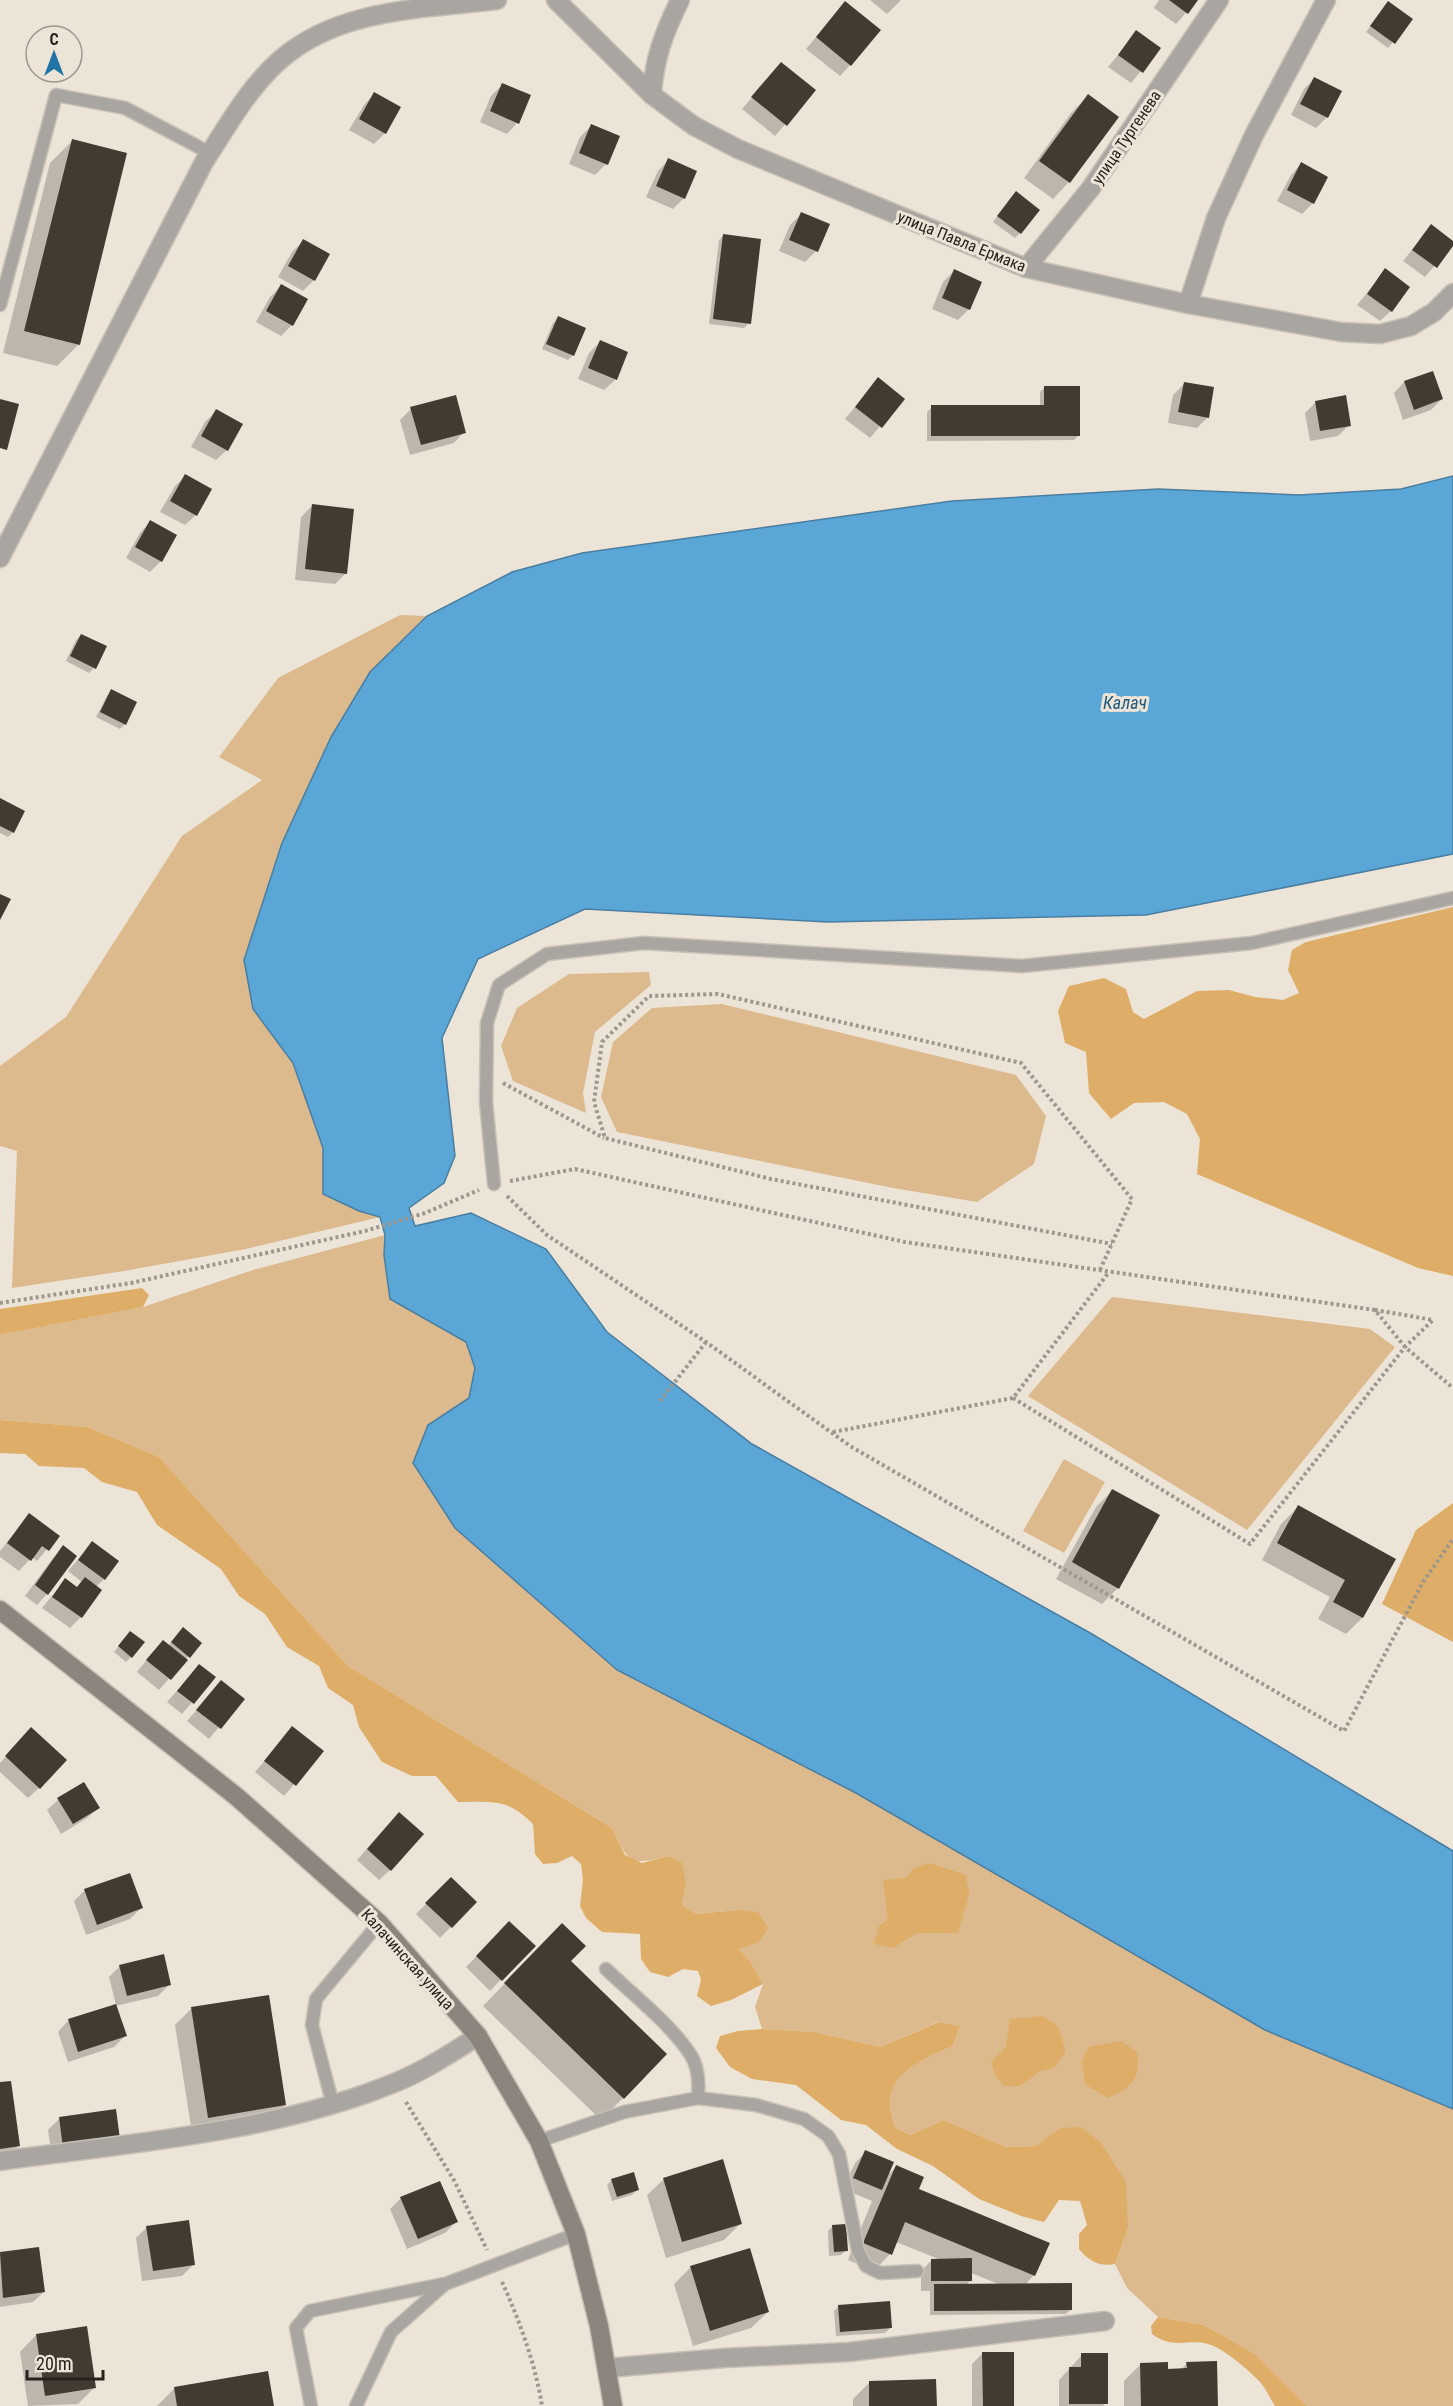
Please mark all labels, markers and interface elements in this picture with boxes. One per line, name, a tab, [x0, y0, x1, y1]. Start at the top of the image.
north arrow	[24, 24, 84, 84]
text: С	[49, 30, 59, 49]
street label: улица Тургенева	[1088, 87, 1165, 188]
street label: улица Павла Ермака	[895, 207, 1029, 276]
water label: Калач	[1103, 692, 1147, 713]
street label: Калачинская улица	[357, 1905, 458, 2014]
scale bar	[27, 2343, 104, 2381]
text: 20 m	[36, 2353, 71, 2374]

